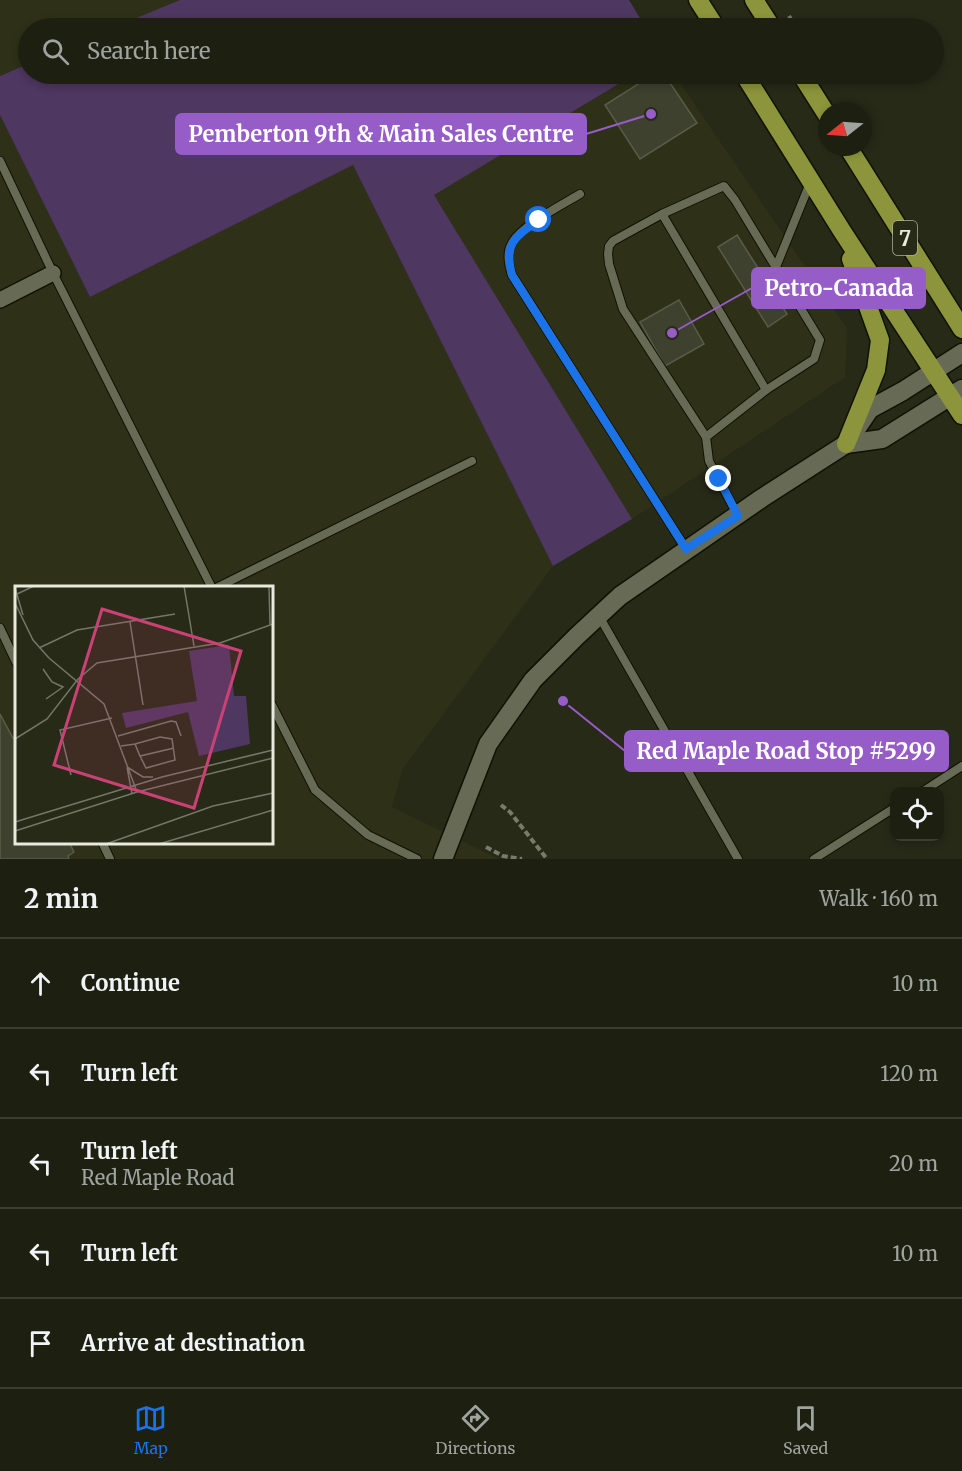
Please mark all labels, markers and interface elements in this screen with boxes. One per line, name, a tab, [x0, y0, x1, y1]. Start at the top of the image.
search box	[18, 18, 944, 84]
icon: search	[39, 35, 72, 68]
text: Search here	[87, 37, 210, 65]
north arrow	[818, 102, 872, 156]
callout: Pemberton 9th & Main Sales Centre	[176, 114, 586, 154]
text: Pemberton 9th & Main Sales Centre	[188, 120, 574, 148]
route start	[525, 206, 551, 232]
road number: 7	[893, 221, 917, 255]
callout: Petro-Canada	[752, 268, 925, 308]
text: Petro-Canada	[764, 274, 914, 302]
route end	[705, 465, 731, 491]
inset map	[15, 586, 273, 844]
callout: Red Maple Road Stop #5299	[625, 731, 948, 771]
text: Red Maple Road Stop #5299	[636, 737, 936, 765]
map controls	[890, 787, 944, 841]
button: locate	[890, 787, 944, 841]
text: 2 min	[24, 882, 98, 915]
text: Walk · 160 m	[820, 886, 938, 911]
icon: ahead	[24, 967, 57, 1000]
text: Continue	[81, 969, 180, 997]
text: 10 m	[892, 971, 938, 996]
icon: left	[24, 1057, 57, 1090]
text: Turn left	[81, 1059, 178, 1087]
text: 120 m	[880, 1061, 938, 1086]
text: Turn left	[81, 1137, 178, 1165]
icon: left	[24, 1147, 57, 1180]
text: 20 m	[889, 1151, 938, 1176]
text: Red Maple Road	[81, 1165, 235, 1190]
icon: left	[24, 1237, 57, 1270]
text: Turn left	[81, 1239, 178, 1267]
text: 10 m	[892, 1241, 938, 1266]
icon: arrive	[24, 1327, 57, 1360]
text: Arrive at destination	[81, 1329, 305, 1357]
tab: Map	[134, 1402, 168, 1458]
tab: Directions	[435, 1402, 515, 1458]
tab: Saved	[783, 1402, 828, 1458]

